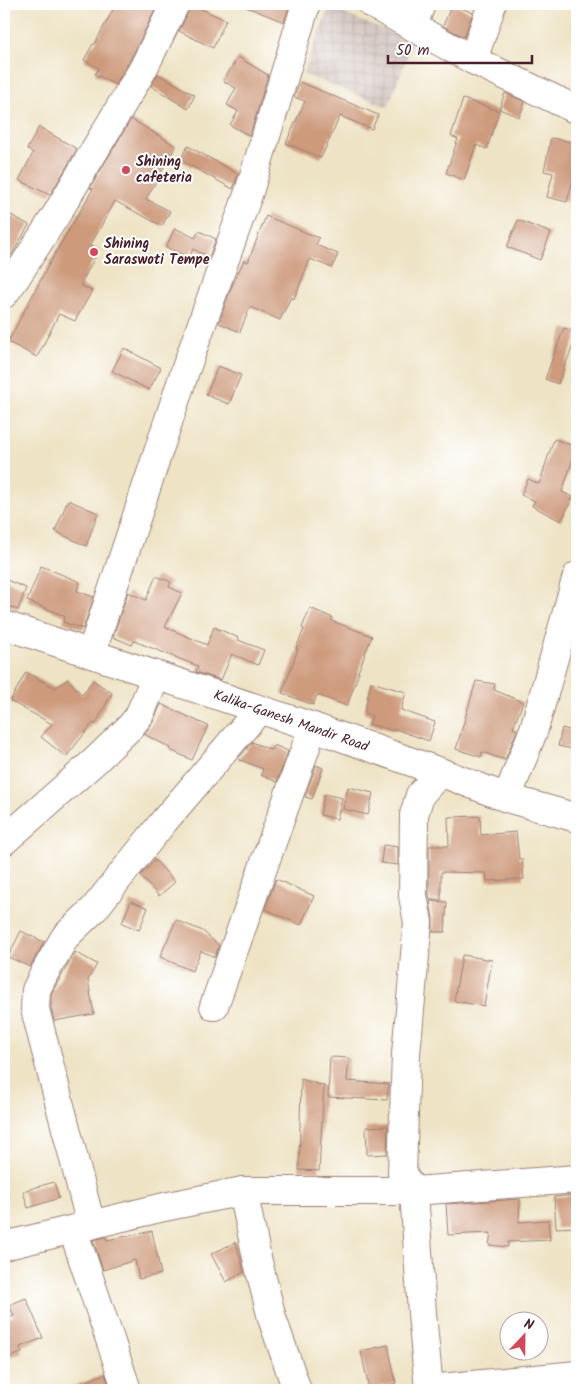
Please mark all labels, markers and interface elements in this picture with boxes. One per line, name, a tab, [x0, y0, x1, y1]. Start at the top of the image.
scale bar	[388, 32, 532, 64]
text: 50 m	[396, 39, 430, 63]
place label: Shining cafeteria	[136, 151, 192, 189]
marker: Shining cafeteria	[120, 164, 132, 176]
place label: Shining Saraswoti Tempe	[104, 233, 210, 271]
marker: Shining Saraswoti Tempe	[88, 246, 100, 258]
street label: Kalika-Ganesh Mandir Road	[210, 684, 373, 758]
north arrow	[498, 1312, 548, 1362]
text: N	[520, 1313, 537, 1337]

